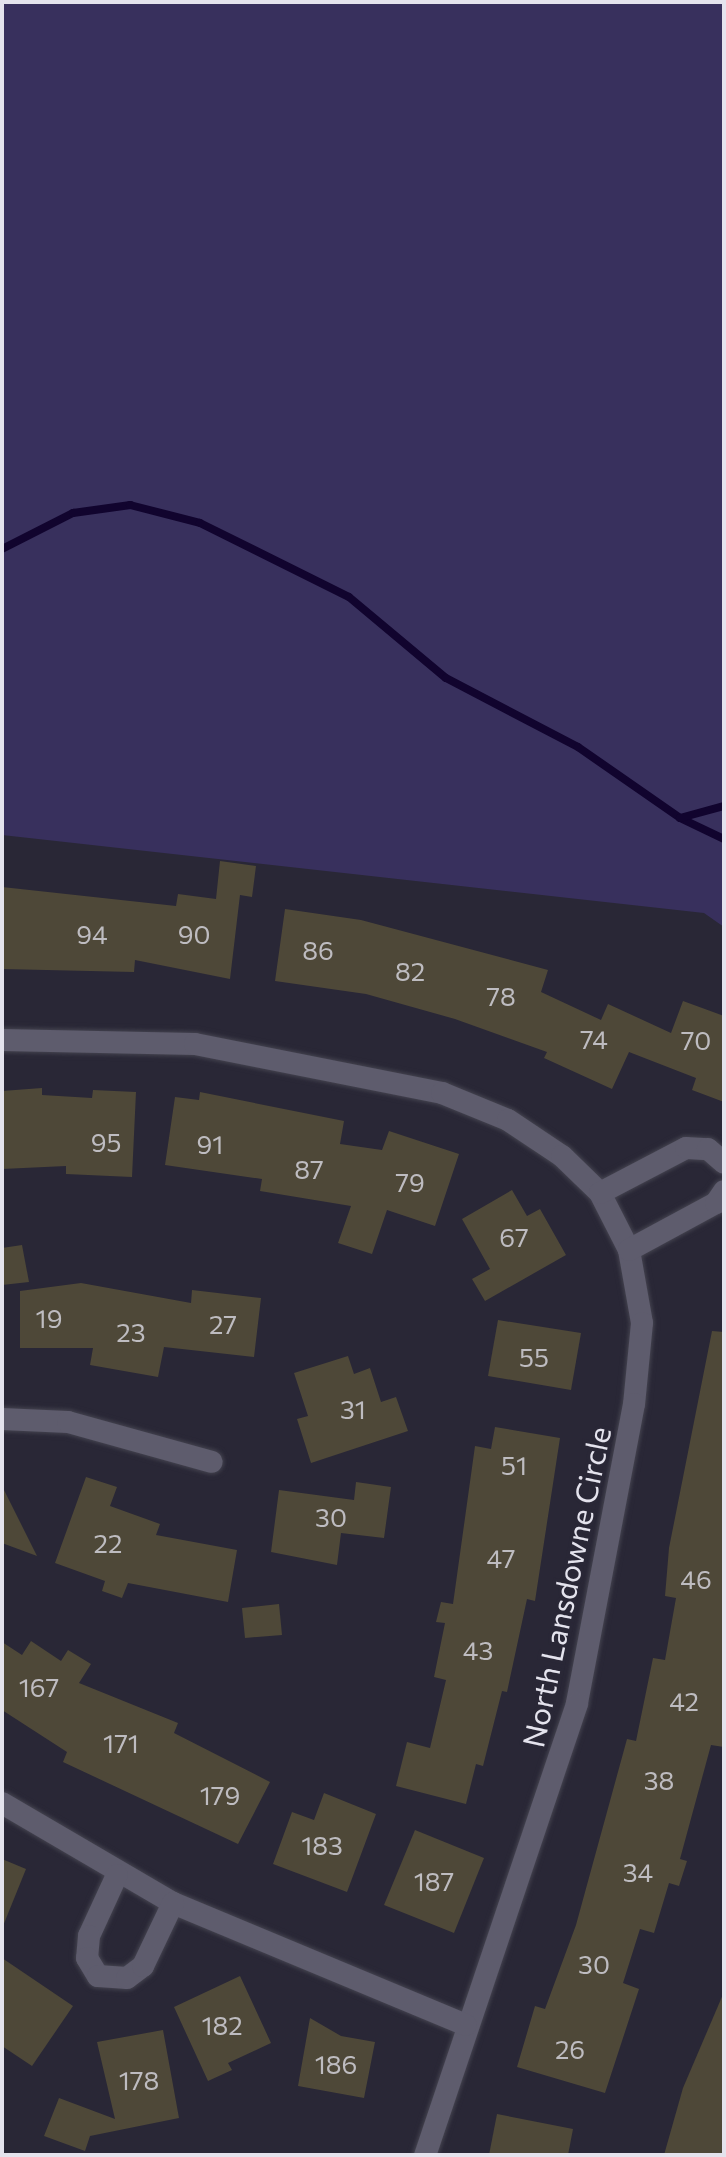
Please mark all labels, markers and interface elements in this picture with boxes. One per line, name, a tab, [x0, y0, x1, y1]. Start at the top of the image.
house number: 94	[76, 918, 108, 950]
house number: 90	[178, 918, 210, 950]
house number: 86	[302, 934, 334, 966]
house number: 82	[395, 955, 425, 987]
house number: 78	[486, 980, 516, 1012]
house number: 74	[580, 1023, 608, 1055]
house number: 70	[681, 1024, 711, 1056]
house number: 95	[91, 1126, 121, 1158]
house number: 91	[197, 1128, 223, 1160]
house number: 87	[294, 1153, 324, 1185]
house number: 79	[395, 1166, 425, 1198]
house number: 67	[499, 1221, 529, 1253]
house number: 19	[36, 1302, 62, 1334]
house number: 27	[209, 1308, 237, 1340]
house number: 23	[116, 1316, 146, 1348]
house number: 55	[519, 1341, 549, 1373]
house number: 31	[340, 1393, 366, 1425]
street label: North Lansdowne Circle	[514, 1423, 618, 1751]
house number: 51	[501, 1449, 527, 1481]
house number: 30	[315, 1501, 347, 1533]
house number: 22	[94, 1527, 122, 1559]
house number: 47	[487, 1542, 515, 1574]
house number: 46	[680, 1563, 712, 1595]
house number: 43	[463, 1634, 493, 1666]
house number: 167	[19, 1671, 59, 1703]
house number: 42	[669, 1685, 699, 1717]
house number: 171	[103, 1727, 139, 1759]
house number: 38	[644, 1764, 674, 1796]
house number: 179	[200, 1779, 240, 1811]
house number: 183	[301, 1829, 343, 1861]
house number: 34	[623, 1856, 653, 1888]
house number: 187	[414, 1865, 454, 1897]
house number: 30	[578, 1948, 610, 1980]
house number: 182	[201, 2009, 243, 2041]
house number: 26	[555, 2033, 585, 2065]
house number: 186	[315, 2048, 357, 2080]
house number: 178	[119, 2064, 159, 2096]

